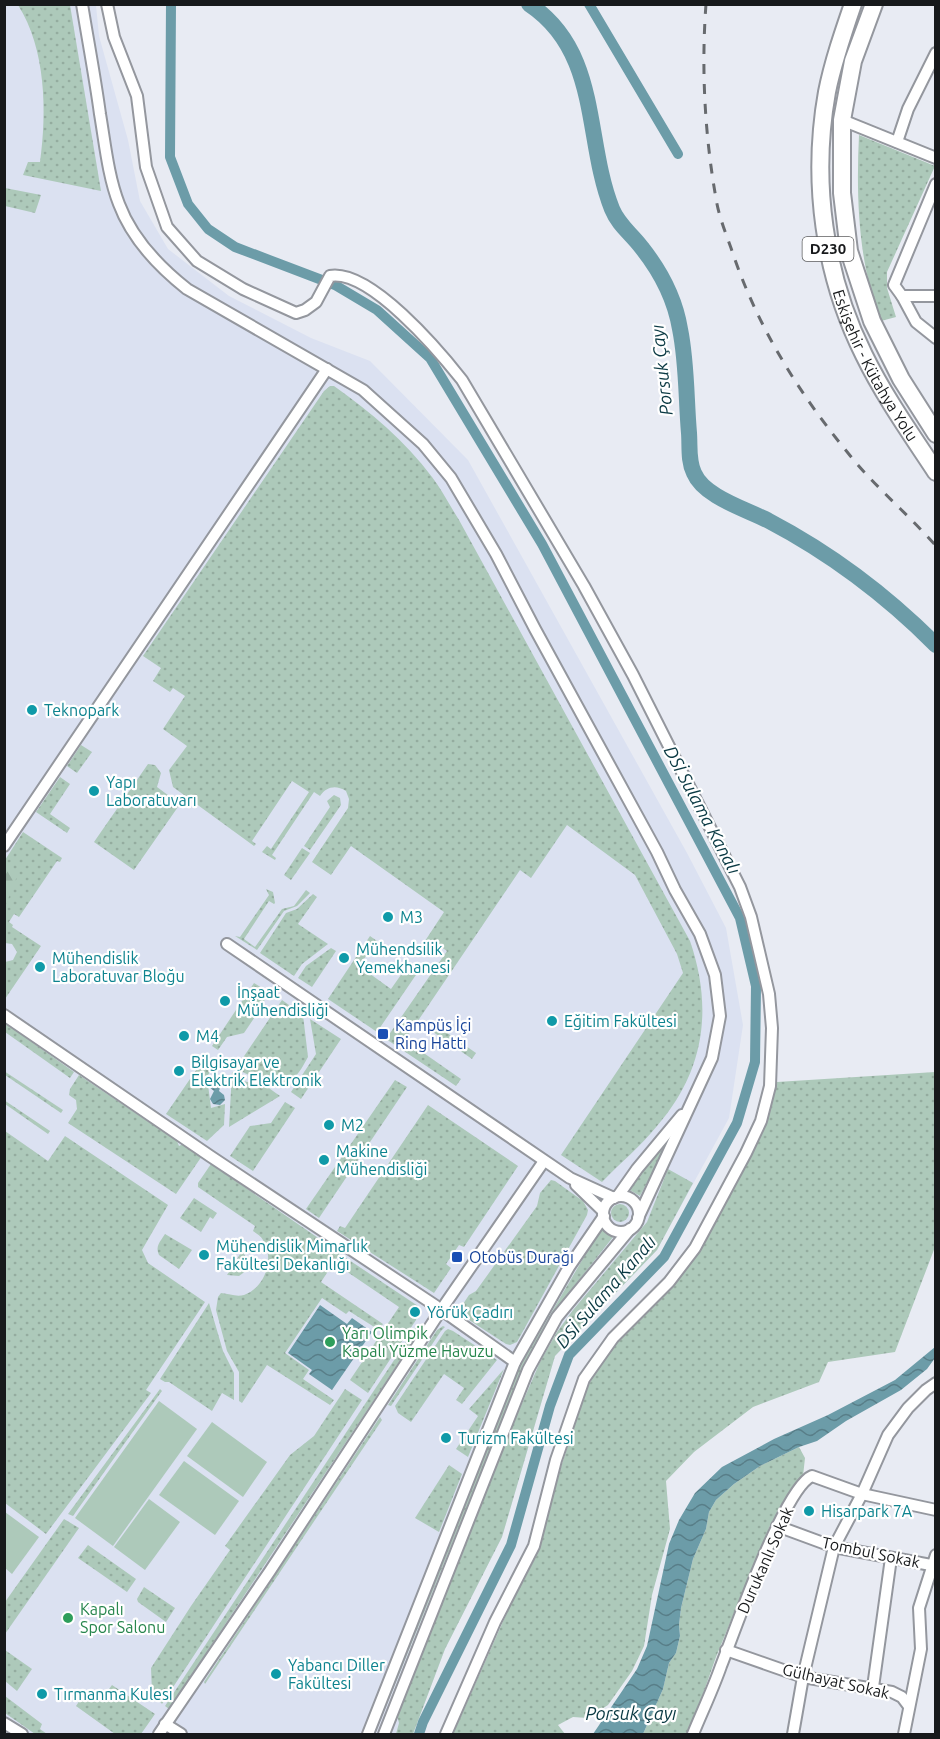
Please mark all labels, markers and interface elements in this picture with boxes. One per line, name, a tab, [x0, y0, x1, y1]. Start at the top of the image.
road number: D230	[802, 237, 854, 261]
street label: Eskişehir - Kütahya Yolu	[830, 287, 922, 444]
water label: Porsuk Çayı	[646, 323, 676, 417]
place label: Teknopark	[44, 701, 119, 719]
marker: Teknopark	[25, 703, 39, 717]
water label: DSİ Sulama Kanalı	[661, 742, 745, 877]
place label: Yapı Laboratuvarı	[106, 773, 197, 809]
marker: Yapı Laboratuvarı	[87, 784, 101, 798]
place label: M3	[400, 908, 423, 926]
marker: M3	[381, 910, 395, 924]
place label: Mühendsilik Yemekhanesi	[356, 940, 450, 976]
place label: Mühendislik Laboratuvar Bloğu	[52, 949, 185, 985]
marker: Mühendsilik Yemekhanesi	[337, 951, 351, 965]
marker: Mühendislik Laboratuvar Bloğu	[33, 960, 47, 974]
place label: İnşaat Mühendisliği	[237, 983, 329, 1019]
marker: İnşaat Mühendisliği	[218, 994, 232, 1008]
place label: Eğitim Fakültesi	[564, 1012, 677, 1030]
marker: Eğitim Fakültesi	[545, 1014, 559, 1028]
place label: Kampüs İçi Ring Hattı	[395, 1016, 471, 1052]
place label: M4	[196, 1027, 219, 1045]
marker: Kampüs İçi Ring Hattı	[376, 1027, 390, 1041]
marker: M4	[177, 1029, 191, 1043]
place label: Bilgisayar ve Elektrik Elektronik	[191, 1053, 322, 1089]
marker: Bilgisayar ve Elektrik Elektronik	[172, 1064, 186, 1078]
place label: M2	[341, 1116, 364, 1134]
marker: M2	[322, 1118, 336, 1132]
place label: Makine Mühendisliği	[336, 1142, 428, 1178]
marker: Makine Mühendisliği	[317, 1153, 331, 1167]
water label: DSİ Sulama Kanalı	[551, 1231, 660, 1352]
place label: Mühendislik Mimarlık Fakültesi Dekanlığı	[216, 1237, 368, 1273]
marker: Mühendislik Mimarlık Fakültesi Dekanlığı	[197, 1248, 211, 1262]
place label: Otobüs Durağı	[469, 1248, 574, 1266]
marker: Otobüs Durağı	[450, 1250, 464, 1264]
place label: Yörük Çadırı	[427, 1303, 513, 1321]
marker: Yörük Çadırı	[408, 1305, 422, 1319]
place label: Yarı Olimpik Kapalı Yüzme Havuzu	[342, 1324, 494, 1360]
marker: Yarı Olimpik Kapalı Yüzme Havuzu	[323, 1335, 337, 1349]
place label: Turizm Fakültesi	[458, 1429, 574, 1447]
marker: Turizm Fakültesi	[439, 1431, 453, 1445]
place label: Hisarpark 7A	[821, 1502, 913, 1520]
street label: Durukanlı Sokak	[733, 1504, 797, 1616]
marker: Hisarpark 7A	[802, 1504, 816, 1518]
street label: Tombul Sokak	[820, 1533, 922, 1571]
place label: Kapalı Spor Salonu	[80, 1600, 165, 1636]
marker: Kapalı Spor Salonu	[61, 1611, 75, 1625]
place label: Yabancı Diller Fakültesi	[288, 1656, 385, 1692]
street label: Gülhayat Sokak	[781, 1660, 891, 1702]
marker: Yabancı Diller Fakültesi	[269, 1667, 283, 1681]
place label: Tırmanma Kulesi	[54, 1685, 173, 1703]
marker: Tırmanma Kulesi	[35, 1687, 49, 1701]
water label: Porsuk Çayı	[585, 1703, 677, 1723]

